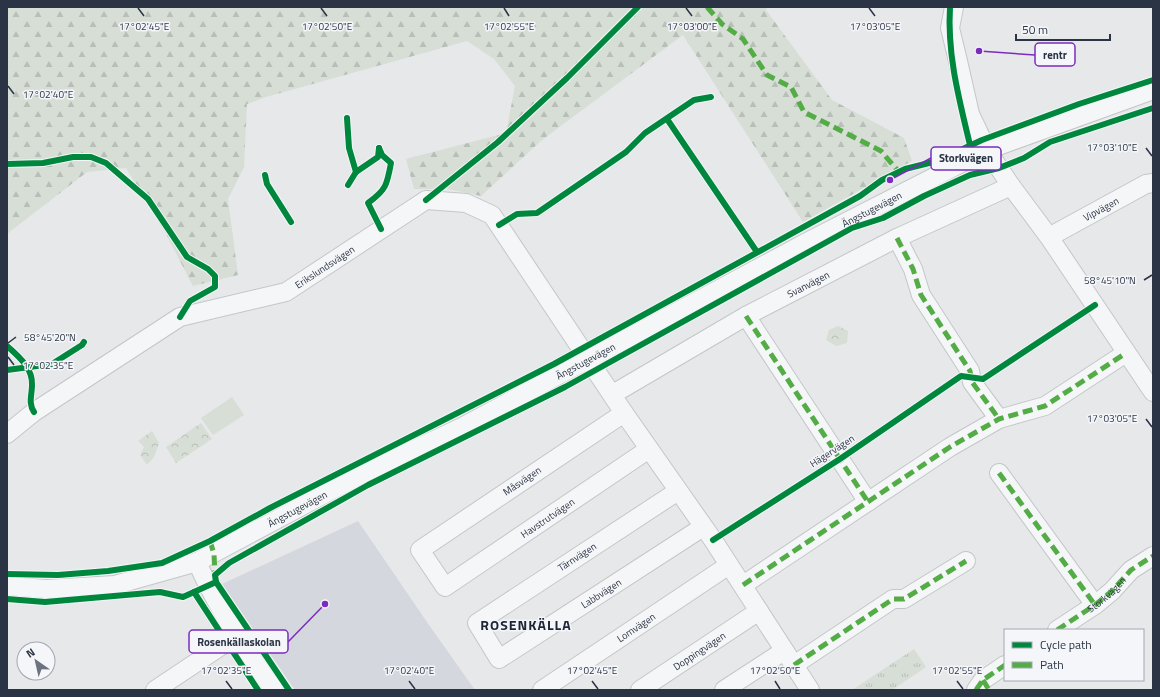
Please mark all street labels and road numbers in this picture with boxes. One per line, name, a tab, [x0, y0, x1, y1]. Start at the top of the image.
street label: Ängstugevägen	[839, 187, 904, 231]
street label: Vipvägen	[1080, 193, 1121, 225]
street label: Erikslundsvägen	[292, 242, 357, 292]
street label: Svanvägen	[784, 267, 832, 301]
street label: Ängstugevägen	[553, 339, 618, 383]
street label: Hägervägen	[807, 431, 857, 471]
street label: Måsvägen	[500, 463, 544, 499]
street label: Ängstugevägen	[265, 487, 330, 531]
street label: Havstrutvägen	[517, 494, 577, 541]
street label: Tärnvägen	[555, 539, 599, 575]
street label: Storkvägen	[1084, 573, 1129, 616]
street label: Labbvägen	[578, 574, 624, 612]
street label: Lomvägen	[614, 609, 658, 646]
street label: Doppingvägen	[670, 628, 728, 674]

